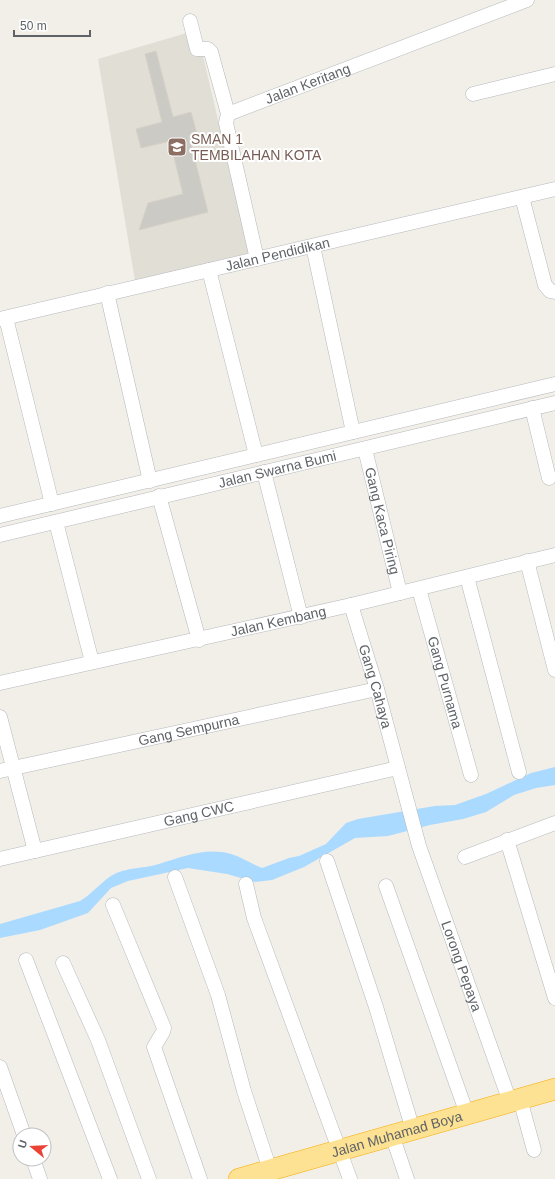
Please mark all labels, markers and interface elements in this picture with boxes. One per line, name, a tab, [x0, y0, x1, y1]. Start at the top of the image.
scale bar	[14, 12, 90, 38]
text: 50 m	[20, 19, 47, 33]
street label: Jalan Keritang	[263, 60, 352, 107]
place label: SMAN 1 TEMBILAHAN KOTA	[191, 131, 322, 163]
school or university icon: SMAN 1 TEMBILAHAN KOTA	[166, 136, 188, 158]
street label: Jalan Pendidikan	[224, 234, 331, 274]
street label: Jalan Swarna Bumi	[217, 447, 338, 491]
street label: Gang Kaca Piring	[362, 466, 403, 576]
street label: Jalan Kembang	[229, 603, 327, 640]
street label: Gang Purnama	[425, 634, 466, 731]
street label: Gang Cahaya	[356, 643, 395, 730]
street label: Gang Sempurna	[137, 711, 241, 749]
street label: Gang CWC	[162, 798, 236, 829]
street label: Lorong Pepaya	[438, 919, 485, 1014]
street label: Jalan Muhamad Boya	[329, 1108, 464, 1160]
north arrow	[12, 1127, 52, 1167]
text: U	[16, 1138, 29, 1150]

